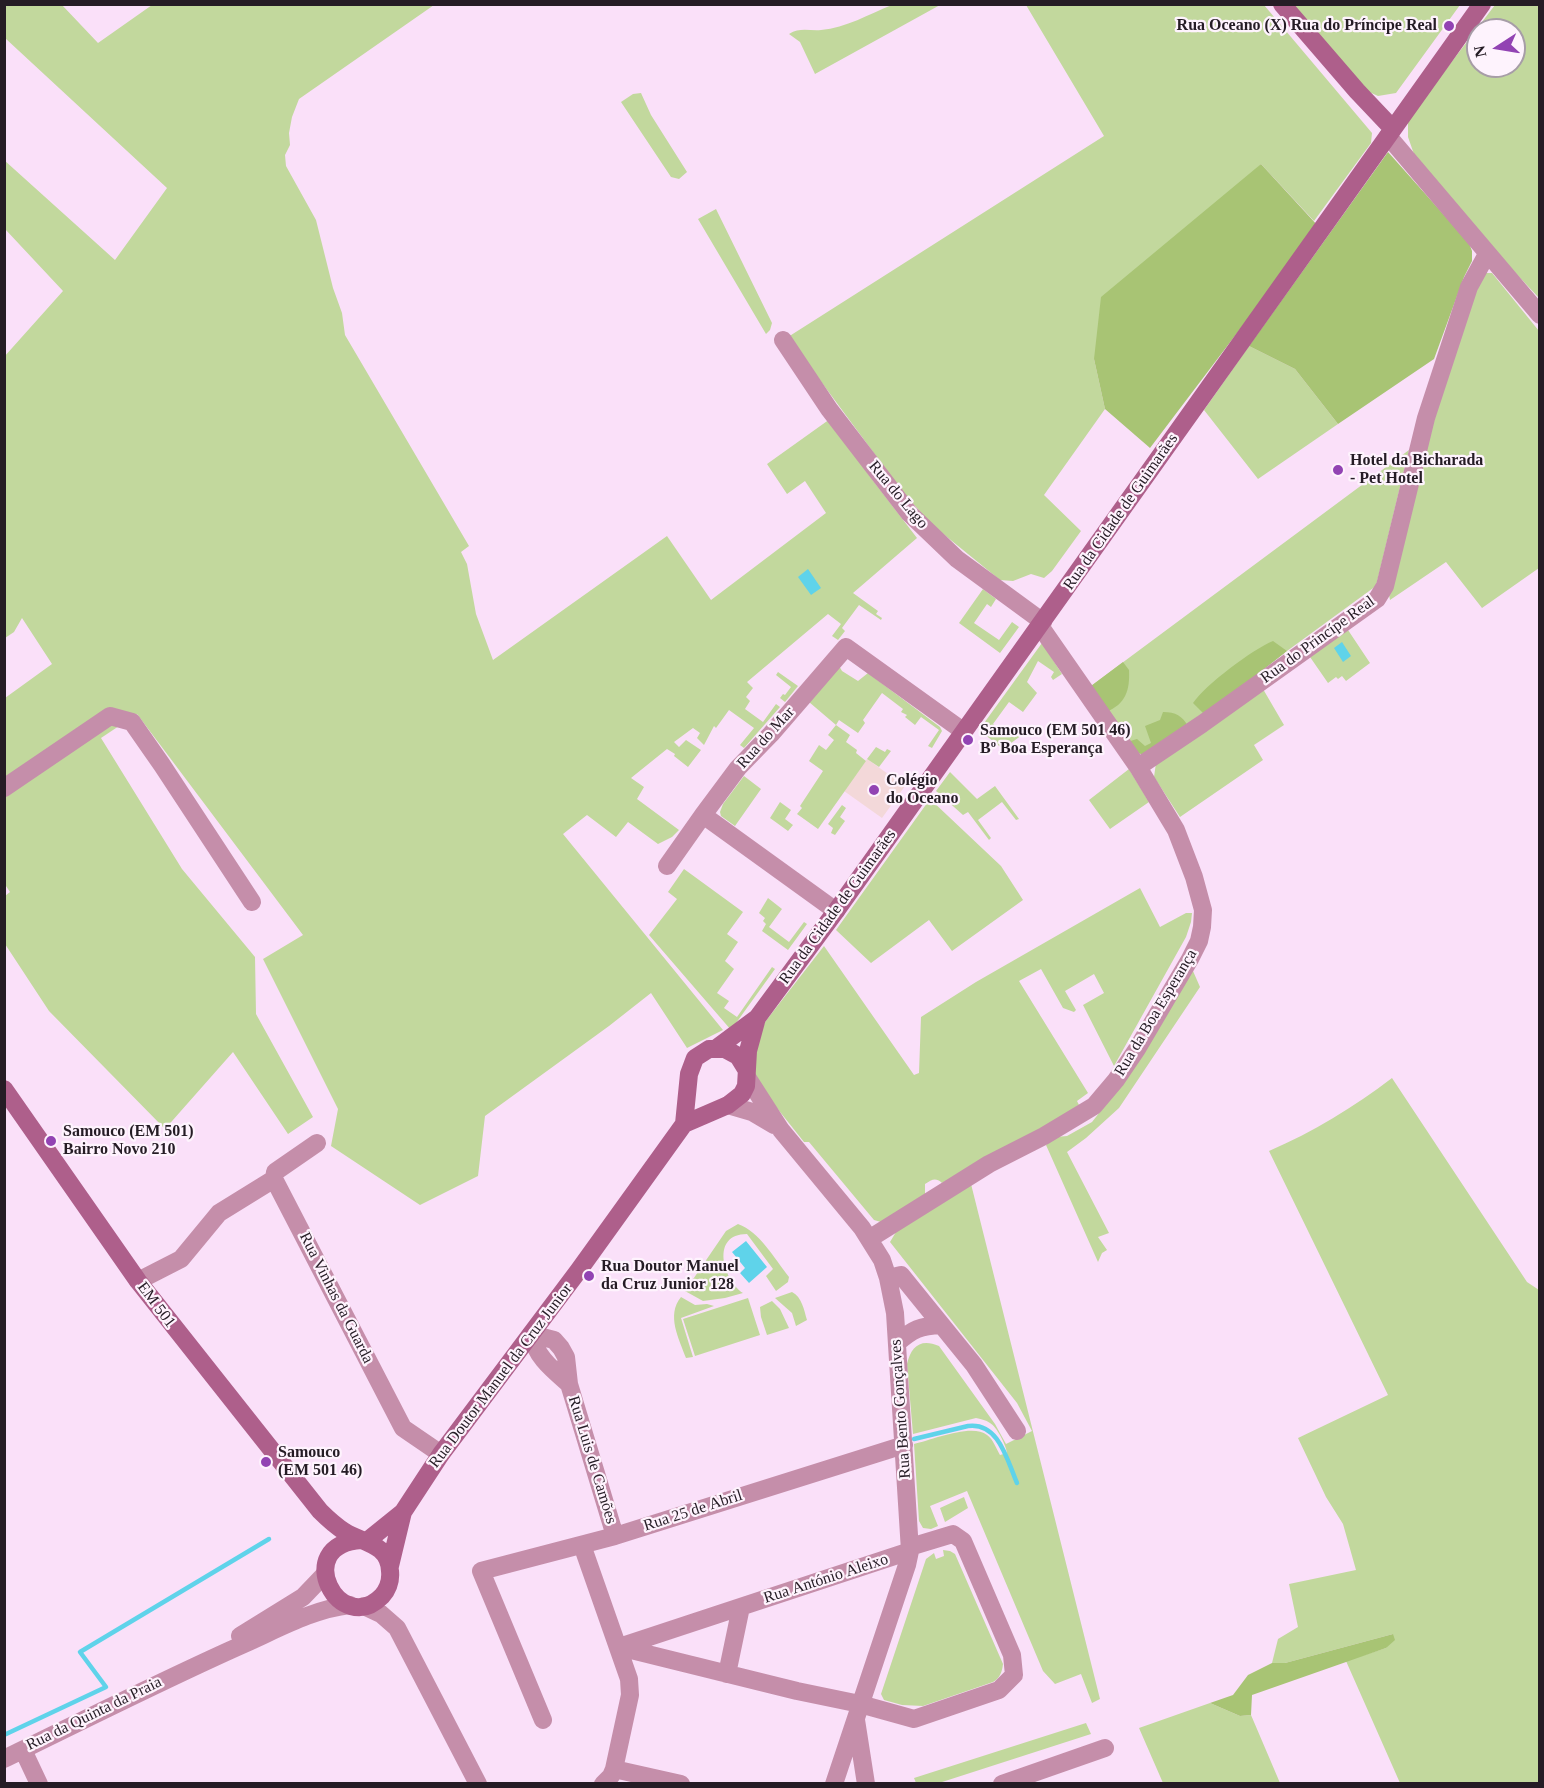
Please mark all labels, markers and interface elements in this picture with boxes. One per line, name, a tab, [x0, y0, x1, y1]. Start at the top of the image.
place label: Rua Oceano (X) Rua do Príncipe Real	[1177, 16, 1437, 36]
north arrow	[1466, 18, 1526, 78]
marker: Rua Oceano (X) Rua do Príncipe Real	[1442, 19, 1456, 33]
text: N	[1470, 44, 1489, 59]
street label: Rua da Cidade de Guimarães	[1060, 430, 1182, 594]
place label: Hotel da Bicharada - Pet Hotel	[1350, 451, 1483, 489]
street label: Rua do Lago	[864, 457, 932, 533]
marker: Hotel da Bicharada - Pet Hotel	[1331, 463, 1345, 477]
street label: Rua do Princípe Real	[1257, 592, 1379, 688]
street label: Rua do Mar	[733, 703, 799, 773]
place label: Samouco (EM 501 46) Bº Boa Esperança	[980, 721, 1131, 759]
marker: Samouco (EM 501 46) Bº Boa Esperança	[961, 733, 975, 747]
place label: Colégio do Oceano	[886, 771, 958, 809]
marker: Colégio do Oceano	[867, 783, 881, 797]
street label: Rua da Cidade de Guimarães	[775, 826, 901, 988]
street label: Rua da Boa Esperança	[1111, 946, 1201, 1080]
place label: Samouco (EM 501) Bairro Novo 210	[63, 1122, 194, 1160]
marker: Samouco (EM 501) Bairro Novo 210	[44, 1134, 58, 1148]
street label: Rua Vinhas da Guarda	[295, 1229, 377, 1367]
place label: Rua Doutor Manuel da Cruz Junior 128	[601, 1257, 739, 1295]
marker: Rua Doutor Manuel da Cruz Junior 128	[582, 1269, 596, 1283]
street label: EM 501	[133, 1278, 179, 1332]
street label: Rua Doutor Manuel da Cruz Junior	[425, 1280, 577, 1472]
street label: Rua Bento Gonçalves	[887, 1339, 915, 1479]
street label: Rua Luis de Camões	[563, 1394, 621, 1526]
place label: Samouco (EM 501 46)	[278, 1443, 362, 1481]
marker: Samouco (EM 501 46)	[259, 1455, 273, 1469]
street label: Rua 25 de Abril	[641, 1486, 745, 1536]
street label: Rua António Aleixo	[761, 1550, 891, 1608]
street label: Rua da Quinta da Praia	[23, 1673, 165, 1755]

